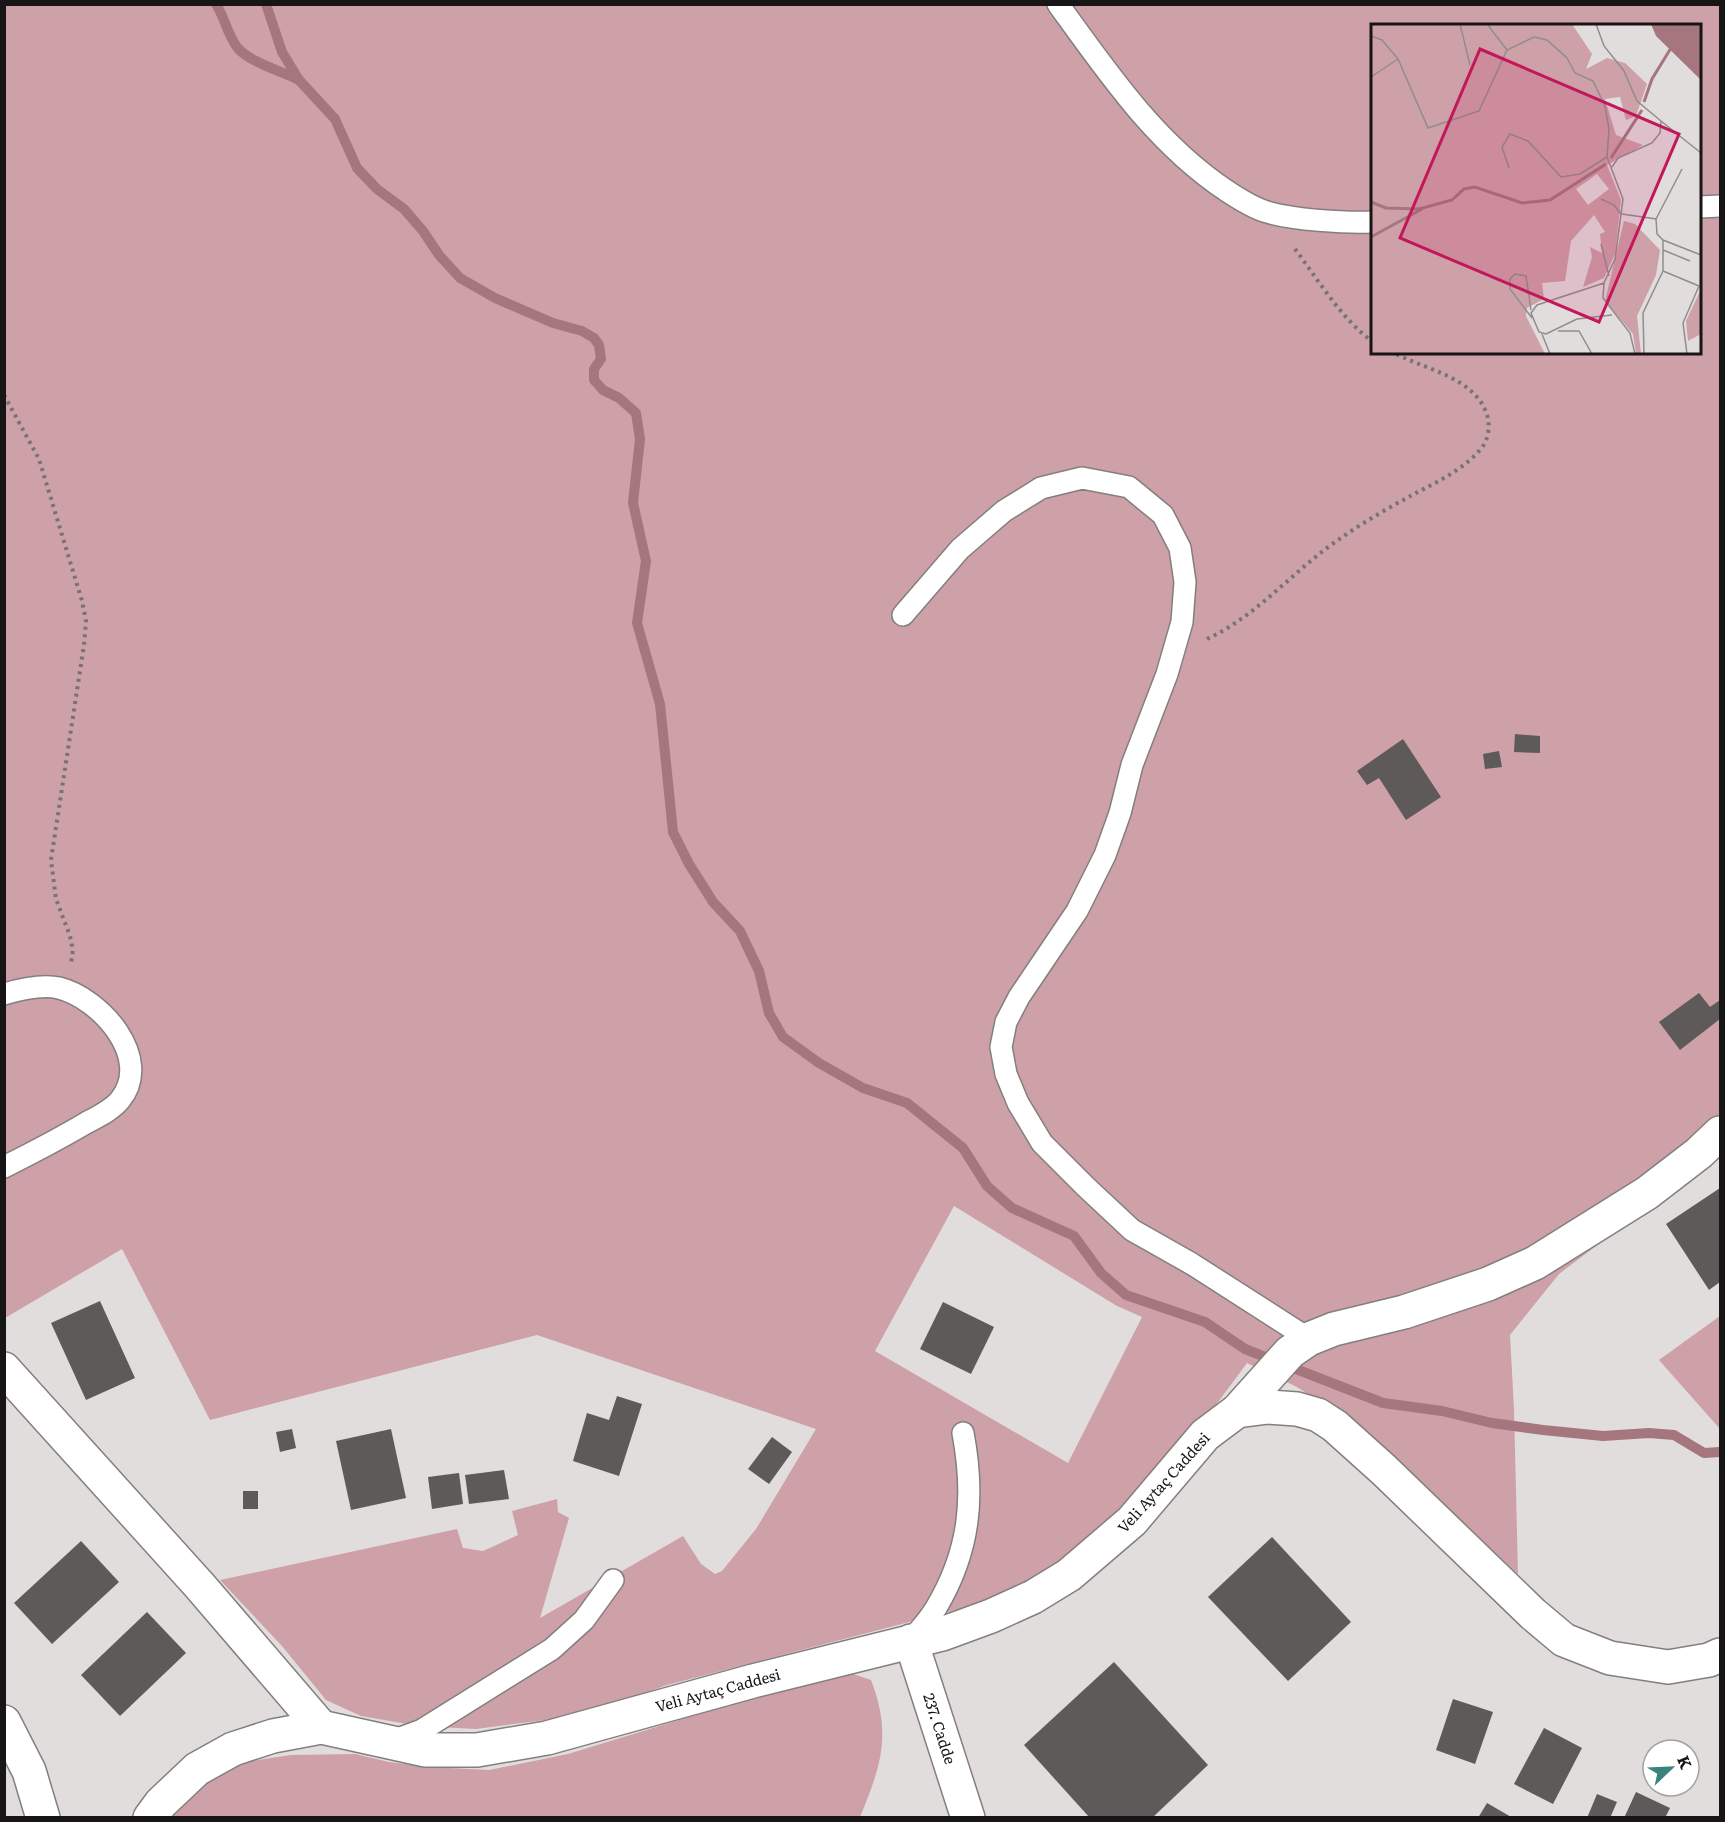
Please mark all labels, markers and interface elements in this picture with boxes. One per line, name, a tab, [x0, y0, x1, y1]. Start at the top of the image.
inset map	[1371, 24, 1701, 354]
street label: Veli Aytaç Caddesi	[1111, 1427, 1214, 1537]
street label: Veli Aytaç Caddesi	[653, 1662, 783, 1717]
street label: 237. Cadde	[918, 1690, 963, 1767]
north arrow	[1641, 1738, 1701, 1798]
text: K	[1672, 1751, 1699, 1773]

